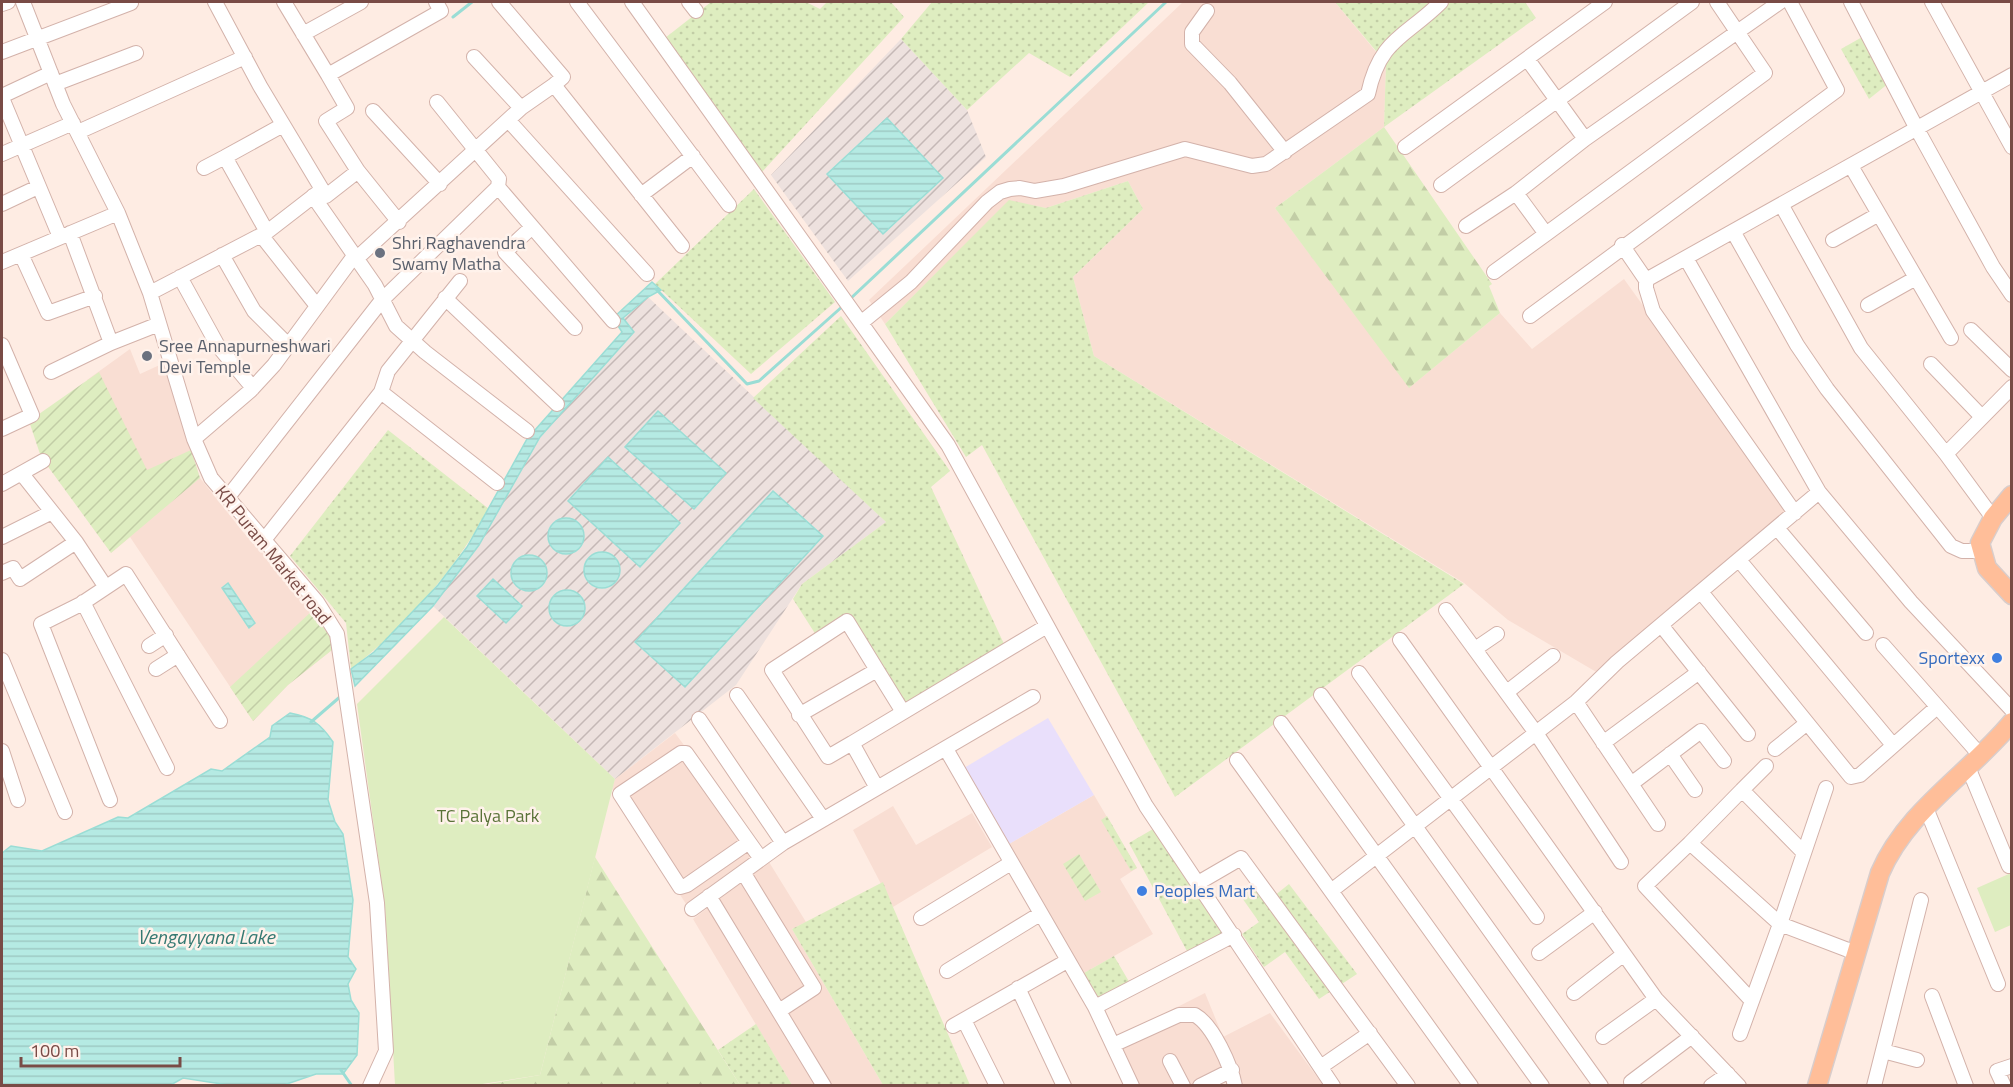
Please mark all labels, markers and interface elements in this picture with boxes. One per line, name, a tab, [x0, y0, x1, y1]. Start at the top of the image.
place label: Shri Raghavendra Swamy Matha	[392, 229, 526, 277]
marker: Shri Raghavendra Swamy Matha	[373, 246, 387, 260]
place label: Sree Annapurneshwari Devi Temple	[159, 332, 331, 380]
marker: Sree Annapurneshwari Devi Temple	[140, 349, 154, 363]
street label: KR Puram Market road	[209, 479, 338, 630]
place label: Sportexx	[1918, 644, 1985, 671]
marker: Sportexx	[1990, 651, 2004, 665]
park label: TC Palya Park	[437, 802, 540, 829]
place label: Peoples Mart	[1154, 877, 1256, 904]
marker: Peoples Mart	[1135, 884, 1149, 898]
water label: Vengayyana Lake	[137, 921, 276, 952]
scale bar	[21, 1030, 180, 1068]
text: 100 m	[30, 1037, 79, 1064]

